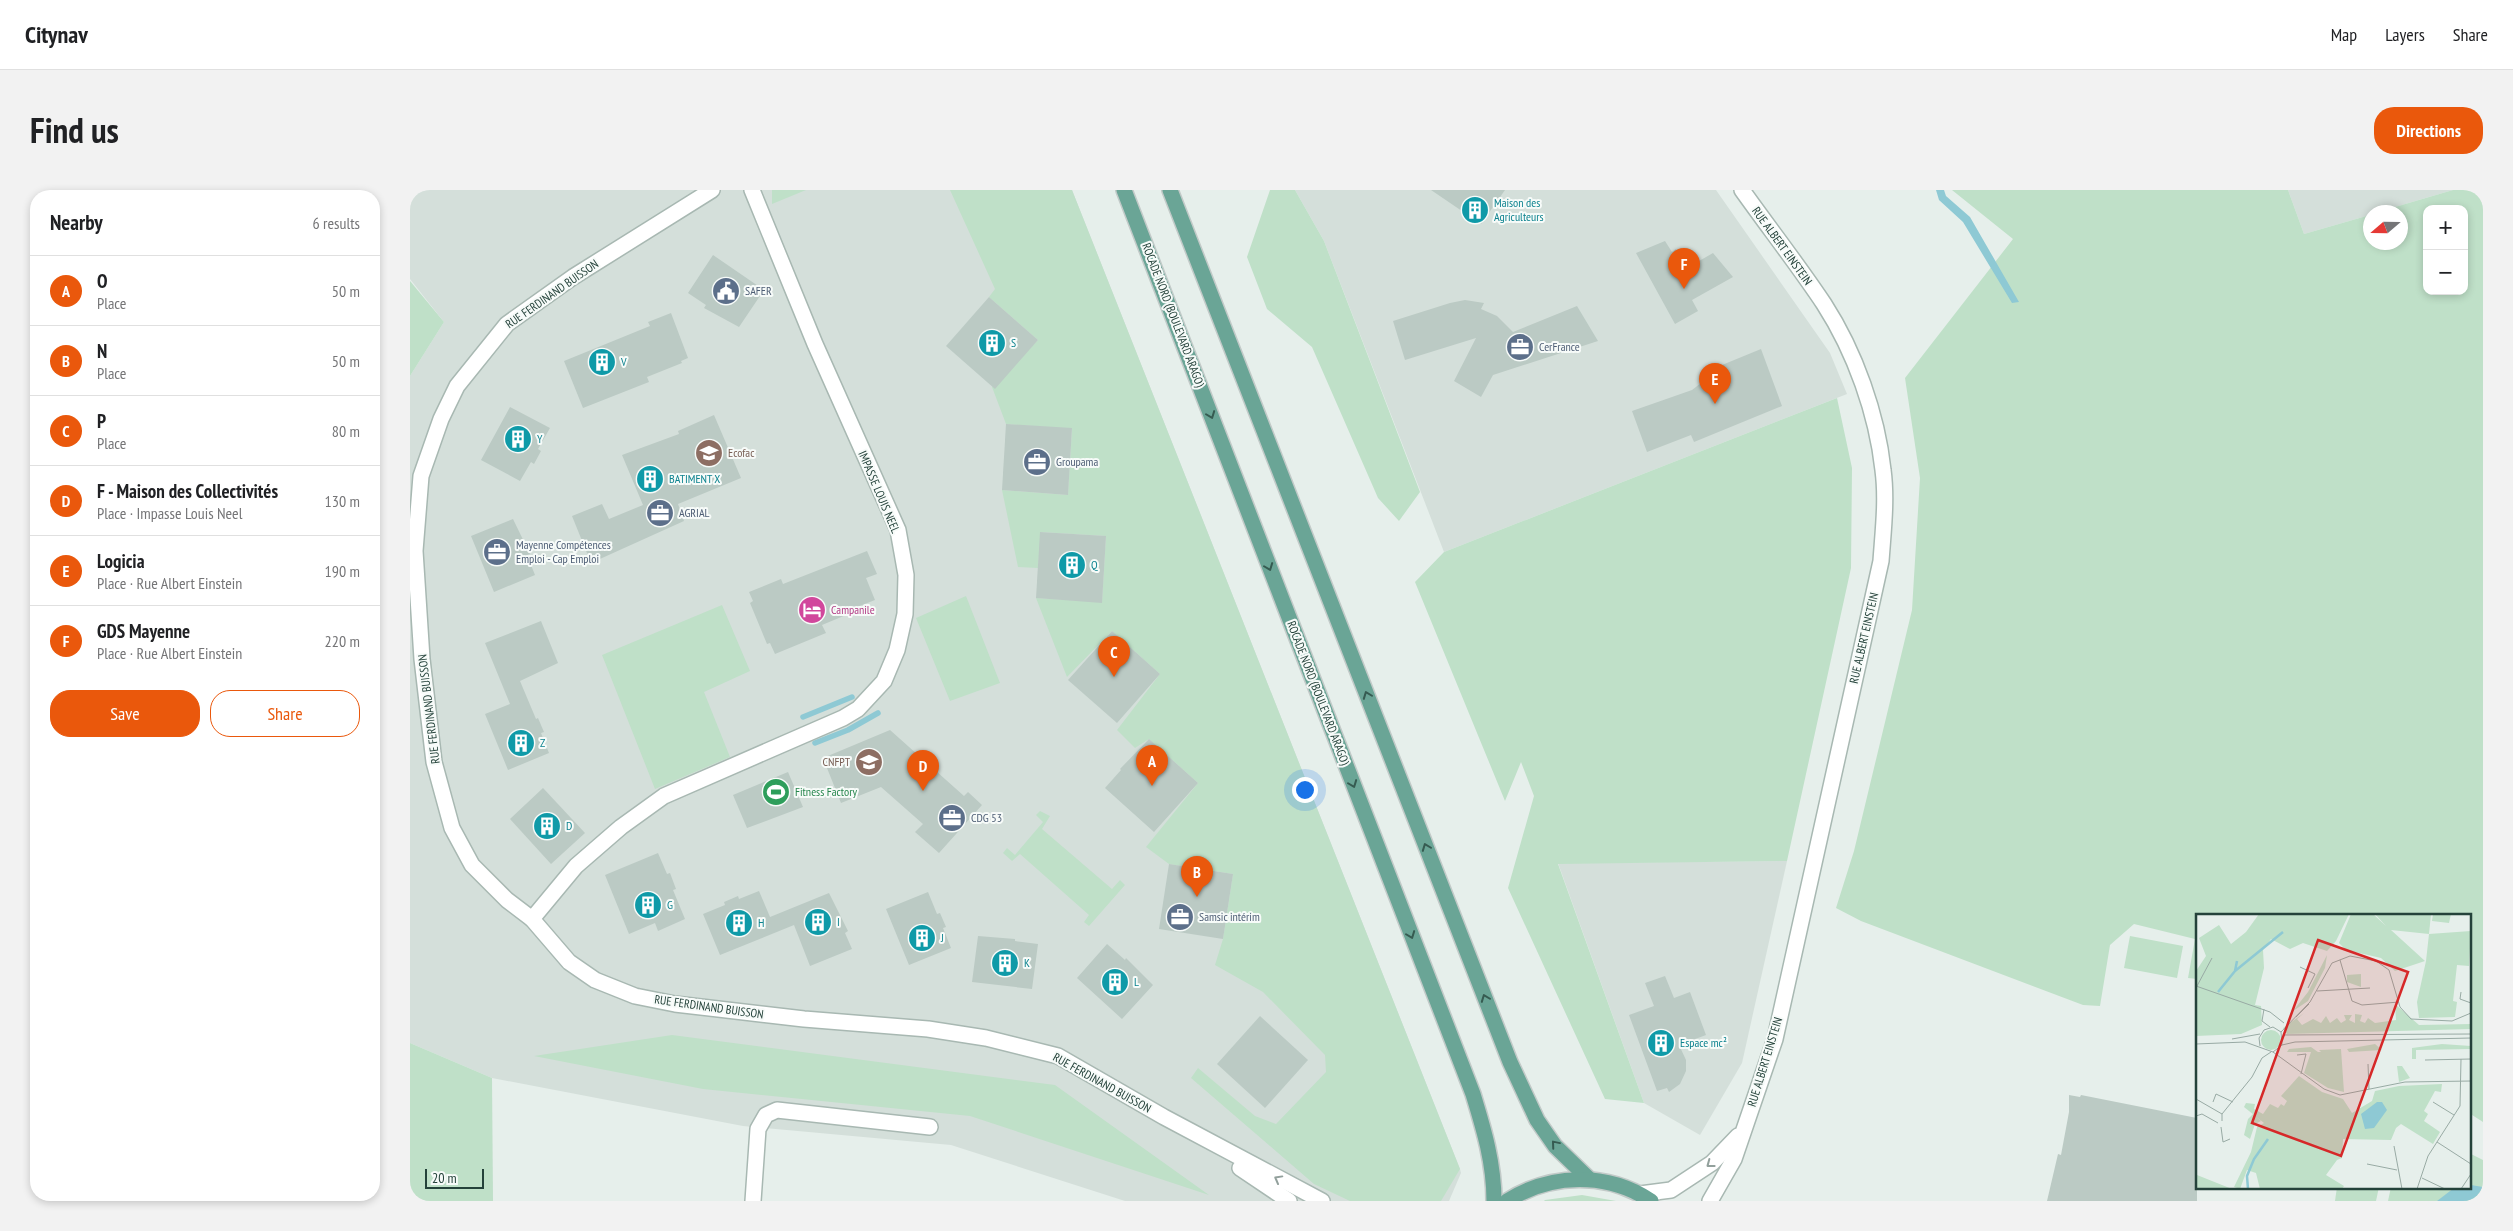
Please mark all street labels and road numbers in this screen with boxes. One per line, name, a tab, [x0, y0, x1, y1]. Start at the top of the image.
street label: RUE ALBERT EINSTEIN	[1749, 204, 1816, 288]
street label: ROCADE NORD (BOULEVARD ARAGO)	[1139, 241, 1208, 389]
street label: RUE FERDINAND BUISSON	[502, 256, 601, 331]
street label: IMPASSE LOUIS NEEL	[855, 448, 904, 535]
street label: RUE ALBERT EINSTEIN	[1846, 591, 1881, 685]
street label: ROCADE NORD (BOULEVARD ARAGO)	[1284, 619, 1353, 767]
street label: RUE FERDINAND BUISSON	[414, 653, 443, 765]
street label: RUE FERDINAND BUISSON	[653, 991, 765, 1022]
street label: RUE ALBERT EINSTEIN	[1744, 1015, 1785, 1108]
street label: RUE FERDINAND BUISSON	[1050, 1049, 1154, 1116]

